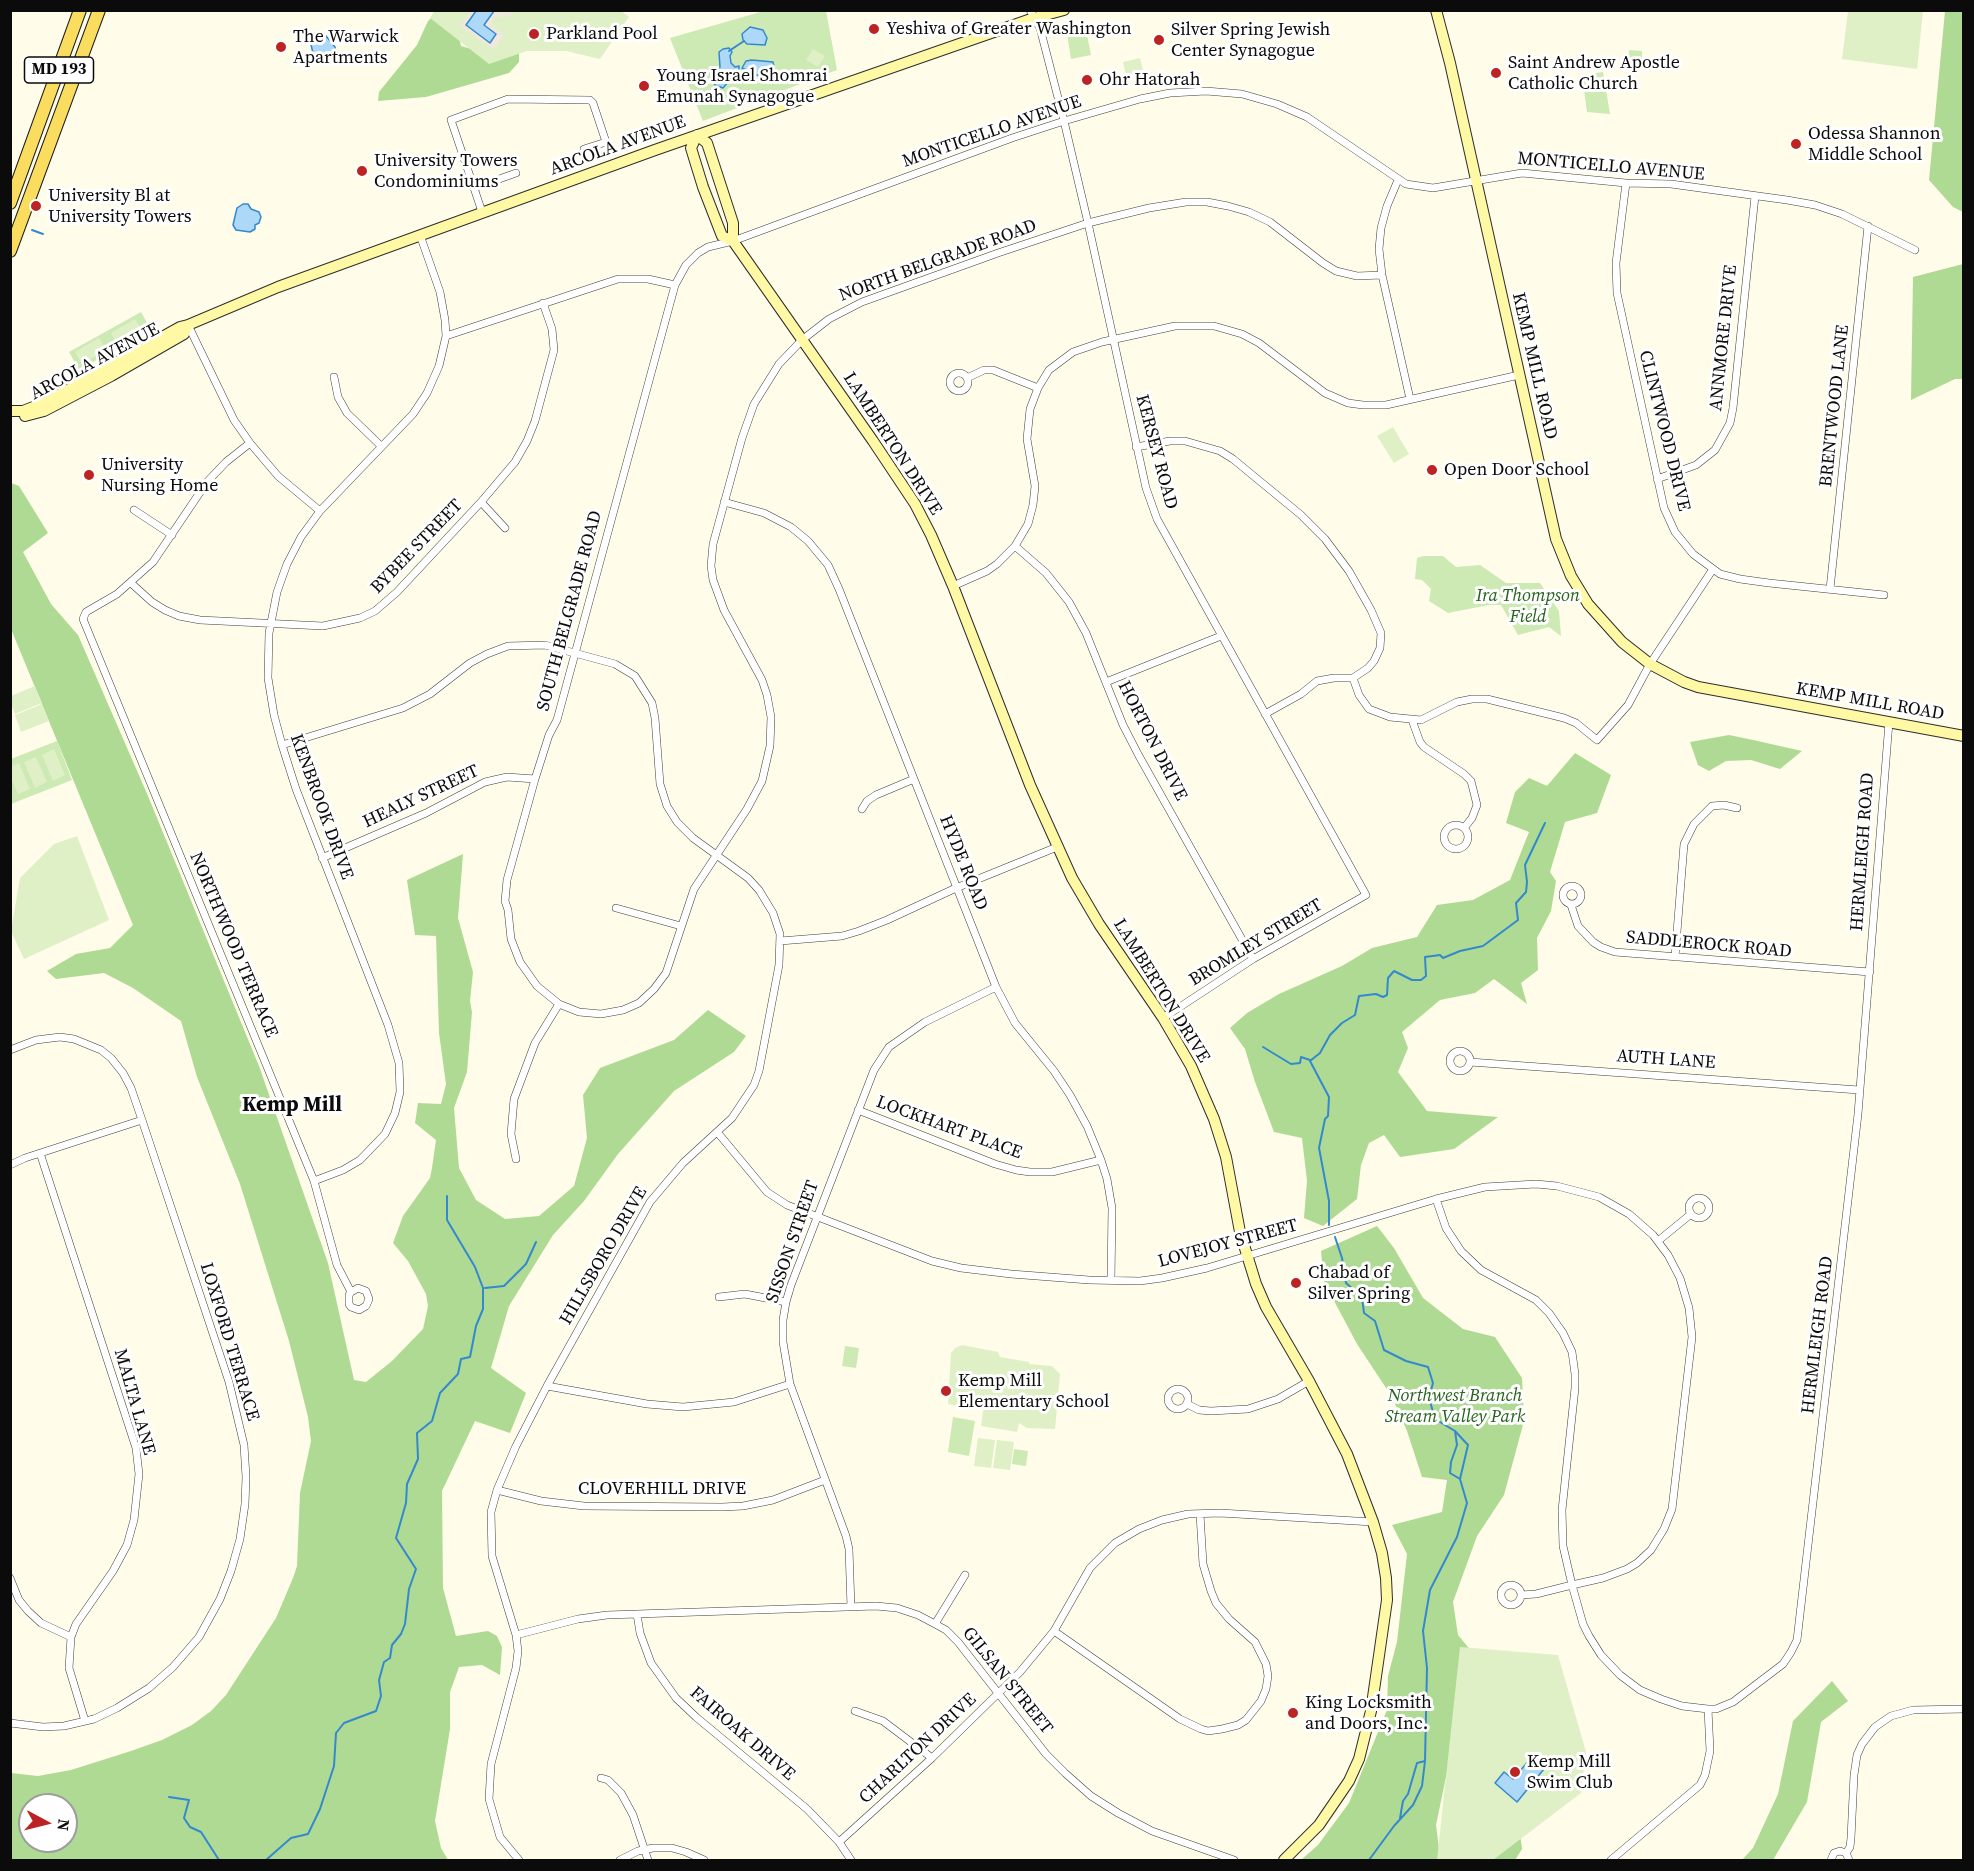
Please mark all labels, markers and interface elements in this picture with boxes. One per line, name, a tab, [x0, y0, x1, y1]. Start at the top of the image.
place label: Yeshiva of Greater Washington	[886, 18, 1132, 40]
place label: Silver Spring Jewish Center Synagogue	[1171, 19, 1330, 62]
marker: Yeshiva of Greater Washington	[867, 22, 881, 36]
place label: Parkland Pool	[546, 23, 658, 45]
place label: The Warwick Apartments	[293, 26, 399, 68]
marker: Parkland Pool	[527, 27, 541, 41]
marker: Silver Spring Jewish Center Synagogue	[1152, 33, 1166, 47]
marker: The Warwick Apartments	[274, 40, 288, 54]
place label: Saint Andrew Apostle Catholic Church	[1508, 52, 1680, 94]
road number: MD 193	[25, 57, 94, 83]
place label: Young Israel Shomrai Emunah Synagogue	[656, 65, 828, 107]
marker: Saint Andrew Apostle Catholic Church	[1489, 66, 1503, 80]
place label: Ohr Hatorah	[1099, 69, 1200, 91]
marker: Ohr Hatorah	[1080, 73, 1094, 87]
marker: Young Israel Shomrai Emunah Synagogue	[637, 79, 651, 93]
street label: MONTICELLO AVENUE	[900, 91, 1084, 173]
street label: ARCOLA AVENUE	[547, 111, 689, 181]
place label: Odessa Shannon Middle School	[1808, 123, 1941, 166]
marker: Odessa Shannon Middle School	[1789, 137, 1803, 151]
street label: MONTICELLO AVENUE	[1517, 148, 1705, 186]
place label: University Towers Condominiums	[374, 150, 518, 192]
marker: University Towers Condominiums	[355, 164, 369, 178]
place label: University Bl at University Towers	[48, 185, 192, 228]
marker: University Bl at University Towers	[29, 199, 43, 213]
street label: NORTH BELGRADE ROAD	[836, 215, 1040, 307]
street label: ANNMORE DRIVE	[1706, 264, 1742, 412]
street label: KEMP MILL ROAD	[1507, 290, 1561, 442]
street label: ARCOLA AVENUE	[27, 319, 163, 405]
street label: BRENTWOOD LANE	[1816, 324, 1854, 488]
street label: CLINTWOOD DRIVE	[1634, 348, 1694, 514]
street label: LAMBERTON DRIVE	[838, 369, 946, 519]
street label: KERSEY ROAD	[1130, 392, 1182, 512]
place label: University Nursing Home	[101, 454, 218, 496]
place label: Open Door School	[1444, 459, 1589, 481]
marker: Open Door School	[1425, 463, 1439, 477]
marker: University Nursing Home	[82, 468, 96, 482]
street label: BYBEE STREET	[367, 495, 467, 599]
street label: SOUTH BELGRADE ROAD	[533, 508, 607, 714]
park label: Ira Thompson Field	[1476, 585, 1580, 628]
street label: HORTON DRIVE	[1113, 678, 1191, 804]
street label: KEMP MILL ROAD	[1794, 678, 1946, 726]
street label: KENBROOK DRIVE	[285, 731, 357, 883]
street label: HEALY STREET	[360, 761, 482, 833]
street label: HERMLEIGH ROAD	[1847, 772, 1879, 932]
street label: HYDE ROAD	[934, 812, 992, 914]
street label: NORTHWOOD TERRACE	[184, 849, 282, 1041]
street label: BROMLEY STREET	[1185, 895, 1327, 991]
street label: LAMBERTON DRIVE	[1108, 915, 1214, 1067]
street label: SADDLEROCK ROAD	[1625, 927, 1793, 963]
street label: AUTH LANE	[1616, 1046, 1716, 1074]
street label: LOCKHART PLACE	[873, 1092, 1025, 1164]
district label: Kemp Mill	[242, 1093, 342, 1119]
street label: SISSON STREET	[762, 1178, 824, 1306]
street label: HILLSBORO DRIVE	[556, 1183, 652, 1329]
street label: LOVEJOY STREET	[1156, 1215, 1300, 1273]
street label: HERMLEIGH ROAD	[1798, 1255, 1838, 1415]
street label: LOXFORD TERRACE	[195, 1260, 263, 1424]
place label: Chabad of Silver Spring	[1308, 1262, 1410, 1304]
marker: Chabad of Silver Spring	[1289, 1276, 1303, 1290]
street label: MALTA LANE	[109, 1346, 159, 1458]
place label: Kemp Mill Elementary School	[958, 1370, 1109, 1412]
marker: Kemp Mill Elementary School	[939, 1384, 953, 1398]
park label: Northwest Branch Stream Valley Park	[1385, 1385, 1525, 1428]
street label: CLOVERHILL DRIVE	[578, 1478, 746, 1500]
street label: GILSAN STREET	[957, 1623, 1057, 1739]
street label: FAIROAK DRIVE	[685, 1682, 799, 1786]
street label: CHARLTON DRIVE	[855, 1689, 981, 1809]
place label: King Locksmith and Doors, Inc.	[1305, 1692, 1432, 1734]
marker: King Locksmith and Doors, Inc.	[1286, 1706, 1300, 1720]
place label: Kemp Mill Swim Club	[1527, 1751, 1613, 1794]
marker: Kemp Mill Swim Club	[1508, 1765, 1522, 1779]
north arrow	[18, 1793, 78, 1853]
text: N	[52, 1818, 76, 1832]

